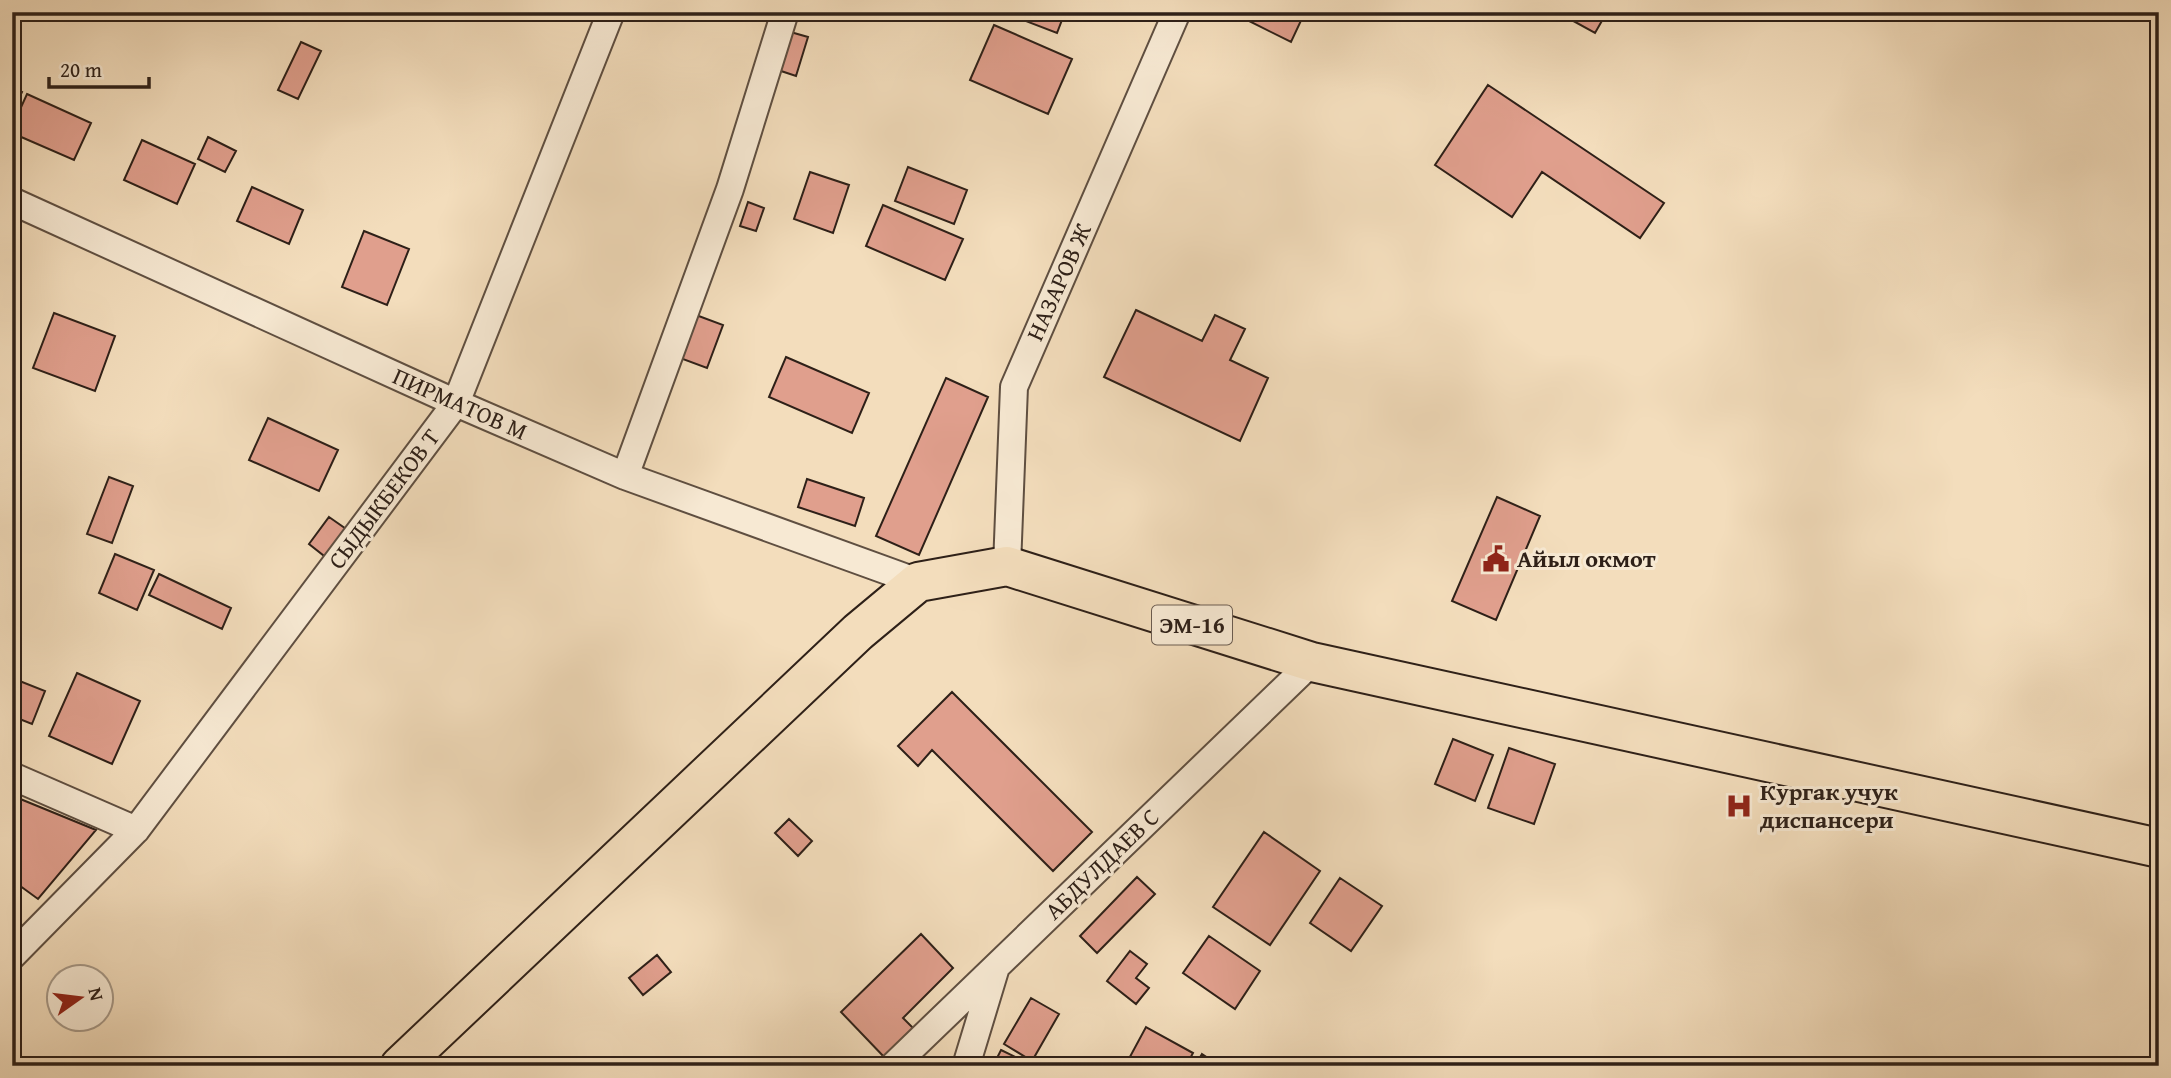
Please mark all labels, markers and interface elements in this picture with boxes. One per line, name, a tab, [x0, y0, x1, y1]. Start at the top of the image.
scale bar	[49, 46, 149, 90]
text: 20 m	[60, 54, 102, 85]
street label: НАЗАРОВ Ж	[1017, 217, 1100, 346]
street label: ПИРМАТОВ М	[387, 358, 533, 449]
street label: СЫДЫКБЕКОВ Т	[319, 421, 448, 576]
place label: Айыл окмот	[1517, 541, 1656, 576]
public building icon: Айыл окмот	[1481, 544, 1511, 574]
road number: ЭМ-16	[1152, 606, 1232, 645]
place label: Кургак учук диспансери	[1760, 774, 1898, 837]
hospital icon: Кургак учук диспансери	[1724, 791, 1754, 821]
street label: АБДУЛДАЕВ С	[1037, 800, 1167, 927]
north arrow	[46, 962, 116, 1032]
text: N	[81, 984, 112, 1004]

